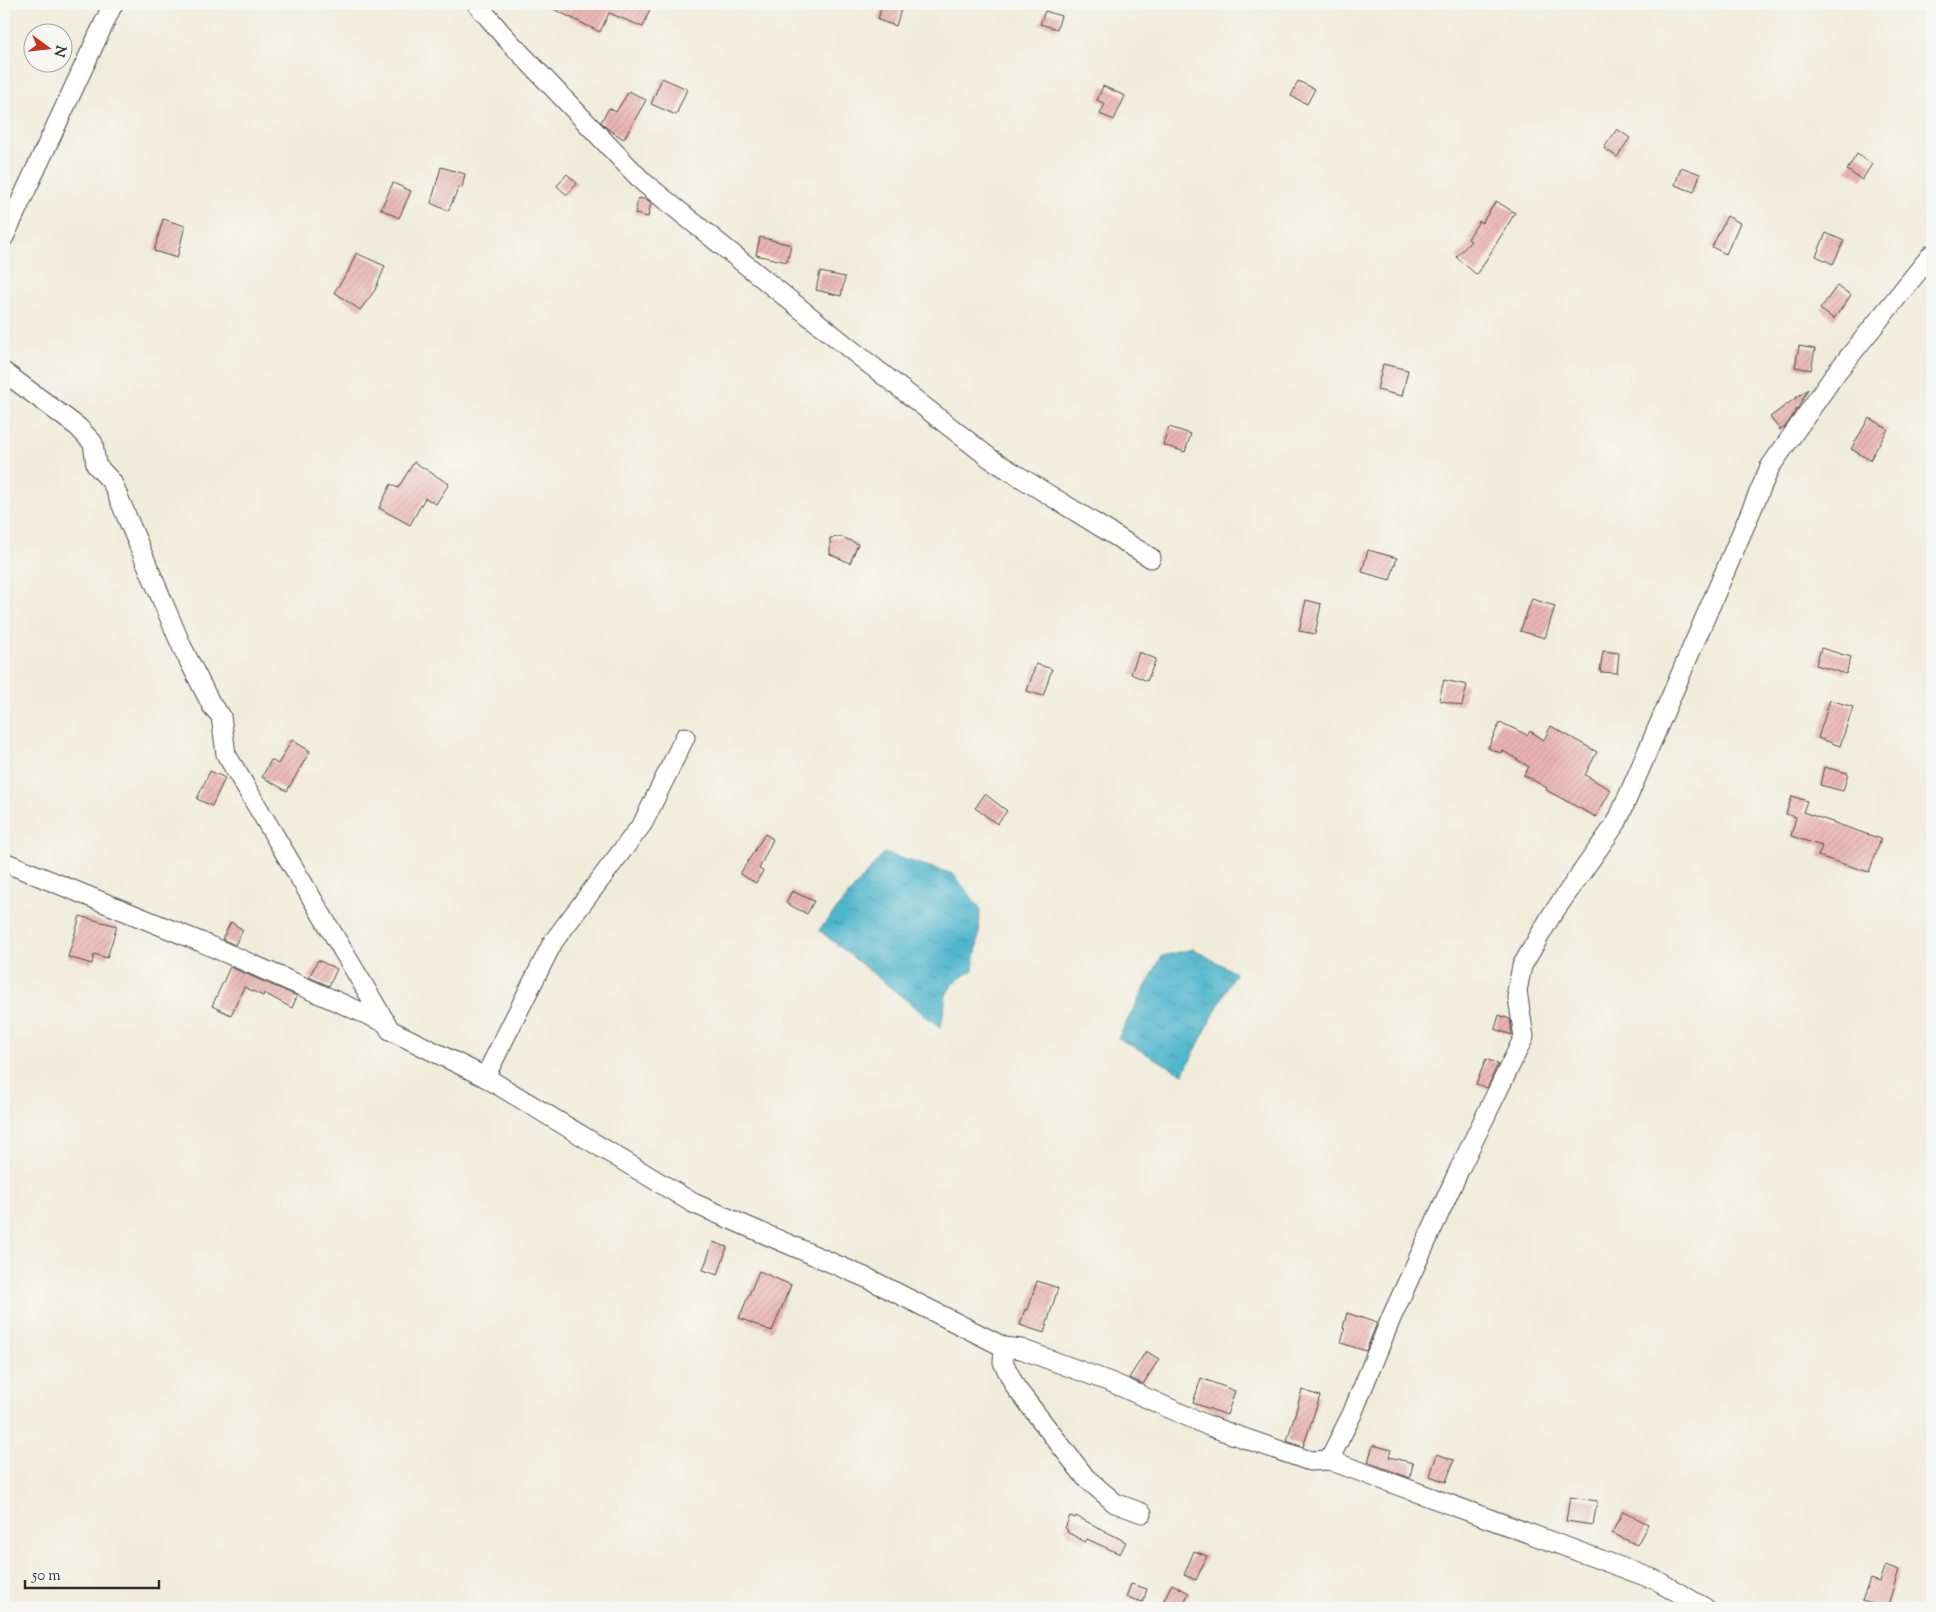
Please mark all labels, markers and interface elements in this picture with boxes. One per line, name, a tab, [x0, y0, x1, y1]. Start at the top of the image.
north arrow	[22, 22, 72, 72]
text: N	[48, 43, 70, 59]
scale bar	[25, 1557, 159, 1589]
text: 50 m	[31, 1566, 61, 1587]

